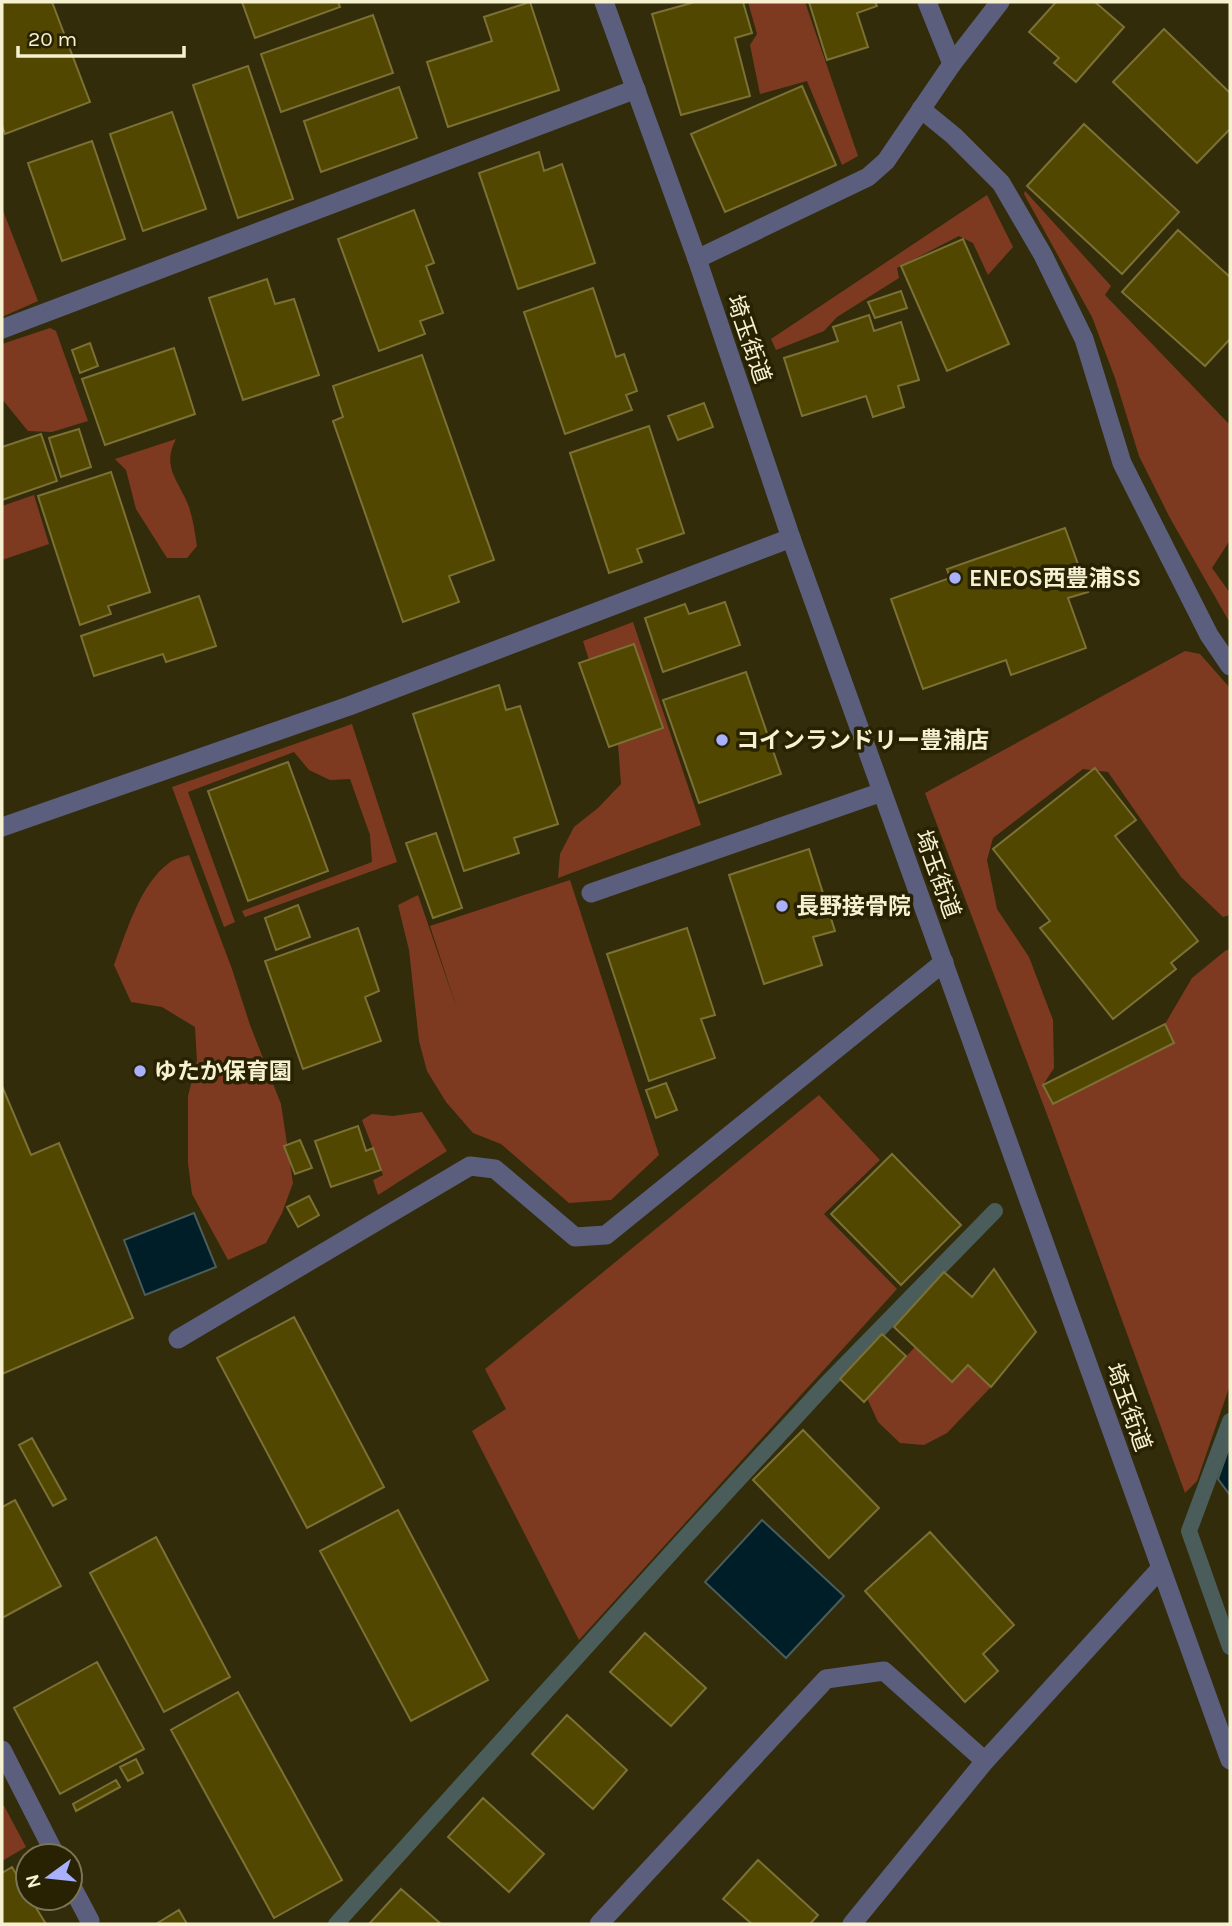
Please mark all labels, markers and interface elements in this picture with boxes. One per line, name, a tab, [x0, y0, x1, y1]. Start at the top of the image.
scale bar	[18, 14, 184, 58]
text: 20 m	[28, 27, 77, 51]
street label: 埼玉街道	[721, 291, 776, 387]
place label: ENEOS西豊浦SS	[969, 565, 1141, 592]
marker: ENEOS西豊浦SS	[947, 570, 963, 586]
place label: コインランドリー豊浦店	[736, 727, 989, 754]
marker: コインランドリー豊浦店	[714, 732, 730, 748]
street label: 埼玉街道	[909, 826, 966, 922]
place label: 長野接骨院	[796, 893, 911, 920]
marker: 長野接骨院	[774, 898, 790, 914]
place label: ゆたか保育園	[154, 1058, 292, 1085]
marker: ゆたか保育園	[132, 1063, 148, 1079]
street label: 埼玉街道	[1100, 1359, 1157, 1455]
north arrow	[14, 1842, 84, 1912]
text: N	[21, 1872, 46, 1891]

